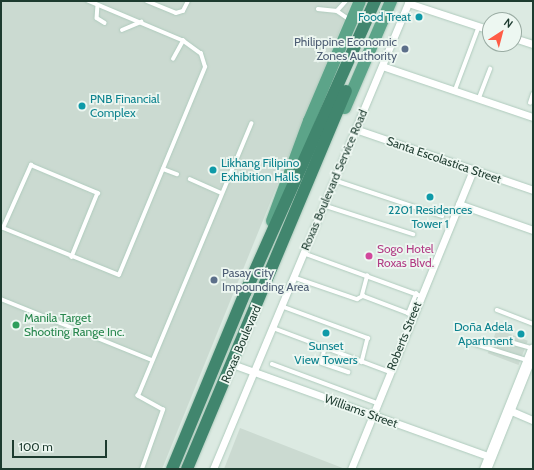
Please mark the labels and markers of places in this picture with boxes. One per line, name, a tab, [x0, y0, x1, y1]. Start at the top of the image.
place label: Food Treat	[358, 10, 411, 24]
marker: Food Treat	[414, 12, 424, 22]
place label: Philippine Economic Zones Authority	[294, 35, 397, 63]
marker: Philippine Economic Zones Authority	[400, 44, 410, 54]
place label: PNB Financial Complex	[90, 92, 160, 120]
marker: PNB Financial Complex	[77, 101, 87, 111]
place label: Likhang Filipino Exhibition Halls	[221, 156, 299, 184]
marker: Likhang Filipino Exhibition Halls	[208, 165, 218, 175]
marker: 2201 Residences Tower 1	[425, 192, 435, 202]
place label: 2201 Residences Tower 1	[388, 203, 472, 231]
place label: Sogo Hotel Roxas Blvd.	[377, 242, 434, 270]
marker: Sogo Hotel Roxas Blvd.	[364, 251, 374, 261]
place label: Pasay City Impounding Area	[222, 266, 309, 294]
marker: Pasay City Impounding Area	[209, 275, 219, 285]
place label: Manila Target Shooting Range Inc.	[24, 311, 125, 339]
marker: Manila Target Shooting Range Inc.	[11, 320, 21, 330]
place label: Doña Adela Apartment	[454, 320, 513, 348]
marker: Sunset View Towers	[321, 328, 331, 338]
marker: Doña Adela Apartment	[516, 329, 526, 339]
place label: Sunset View Towers	[294, 339, 358, 367]

